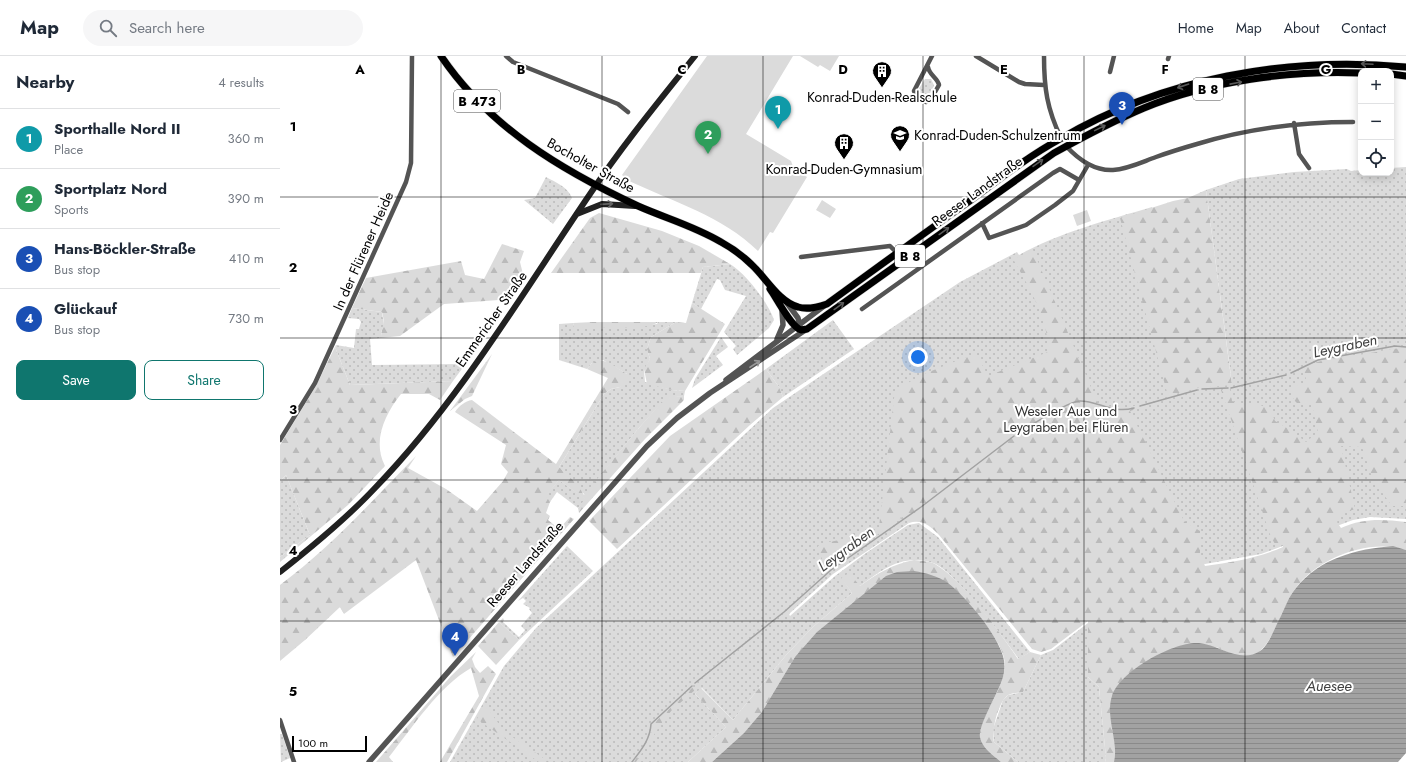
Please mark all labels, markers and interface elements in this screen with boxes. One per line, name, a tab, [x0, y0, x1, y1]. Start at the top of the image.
search box	[83, 10, 363, 46]
text: Map	[20, 14, 59, 41]
icon: search	[97, 17, 119, 39]
text: Search here	[129, 17, 205, 39]
text: Home	[1178, 18, 1214, 38]
text: Map	[1236, 18, 1262, 38]
text: About	[1284, 18, 1319, 38]
text: Contact	[1341, 18, 1386, 38]
text: A	[354, 60, 365, 79]
text: B	[517, 60, 526, 79]
text: C	[677, 60, 687, 79]
text: D	[838, 60, 848, 79]
building icon: Konrad-Duden-Realschule	[871, 60, 893, 88]
text: E	[1000, 60, 1008, 79]
text: F	[1161, 60, 1169, 79]
text: G	[1321, 60, 1332, 79]
one-way arrow	[1361, 60, 1374, 67]
map controls	[1358, 68, 1394, 176]
button: +	[1358, 68, 1394, 104]
text: Nearby	[16, 70, 74, 94]
text: 4 results	[218, 73, 264, 92]
road number: B 8	[1193, 78, 1223, 100]
one-way arrow	[1229, 78, 1242, 86]
one-way arrow	[1177, 83, 1190, 90]
place label: Konrad-Duden-Realschule	[807, 87, 957, 107]
road number: B 473	[454, 90, 500, 112]
pin: 3	[1109, 92, 1135, 125]
pin: 1	[765, 96, 791, 129]
button: −	[1358, 104, 1394, 140]
text: 1	[290, 117, 296, 136]
text: Sporthalle Nord II	[54, 118, 181, 140]
pin: 2	[695, 121, 721, 154]
school or university icon: Konrad-Duden-Schulzentrum	[889, 124, 911, 152]
one-way arrow	[1094, 124, 1106, 131]
place label: Konrad-Duden-Schulzentrum	[914, 125, 1081, 145]
text: 1	[26, 129, 32, 148]
text: 360 m	[228, 129, 264, 148]
building icon: Konrad-Duden-Gymnasium	[833, 132, 855, 160]
street label: Bocholter Straße	[543, 133, 639, 197]
text: Place	[54, 140, 83, 159]
button: locate	[1358, 140, 1394, 176]
street label: Reeser Landstraße	[927, 151, 1027, 231]
place label: Konrad-Duden-Gymnasium	[765, 159, 923, 179]
one-way arrow	[1033, 159, 1044, 167]
text: Sportplatz Nord	[54, 178, 167, 200]
street label: In der Flürener Heide	[328, 188, 398, 314]
text: 2	[25, 189, 33, 208]
text: 390 m	[228, 189, 264, 208]
text: Sports	[54, 200, 88, 219]
one-way arrow	[600, 201, 613, 208]
one-way arrow	[939, 227, 950, 235]
text: Hans-Böckler-Straße	[54, 238, 196, 260]
road number: B 8	[895, 245, 925, 267]
text: 3	[25, 249, 33, 268]
text: 410 m	[229, 249, 264, 268]
text: 2	[289, 258, 297, 277]
text: Bus stop	[54, 260, 100, 279]
street label: Emmericher Straße	[450, 267, 532, 371]
text: Glückauf	[54, 298, 117, 320]
one-way arrow	[833, 302, 844, 311]
text: 4	[24, 309, 34, 328]
text: 730 m	[228, 309, 264, 328]
text: Bus stop	[54, 320, 100, 339]
water label: Leygraben	[1311, 328, 1379, 364]
your location	[908, 347, 928, 367]
button: Save	[16, 360, 136, 400]
button: Share	[144, 360, 264, 400]
one-way arrow	[749, 360, 761, 368]
text: 3	[289, 400, 297, 419]
park label: Weseler Aue und Leygraben bei Flüren	[1003, 401, 1129, 437]
street label: Reeser Landstraße	[482, 517, 568, 611]
water label: Leygraben	[813, 521, 879, 577]
text: 4	[288, 541, 298, 560]
pin: 4	[442, 623, 468, 656]
water label: Auesee	[1305, 675, 1352, 697]
text: 5	[289, 682, 297, 701]
scale bar	[292, 734, 367, 753]
text: 100 m	[298, 735, 328, 751]

